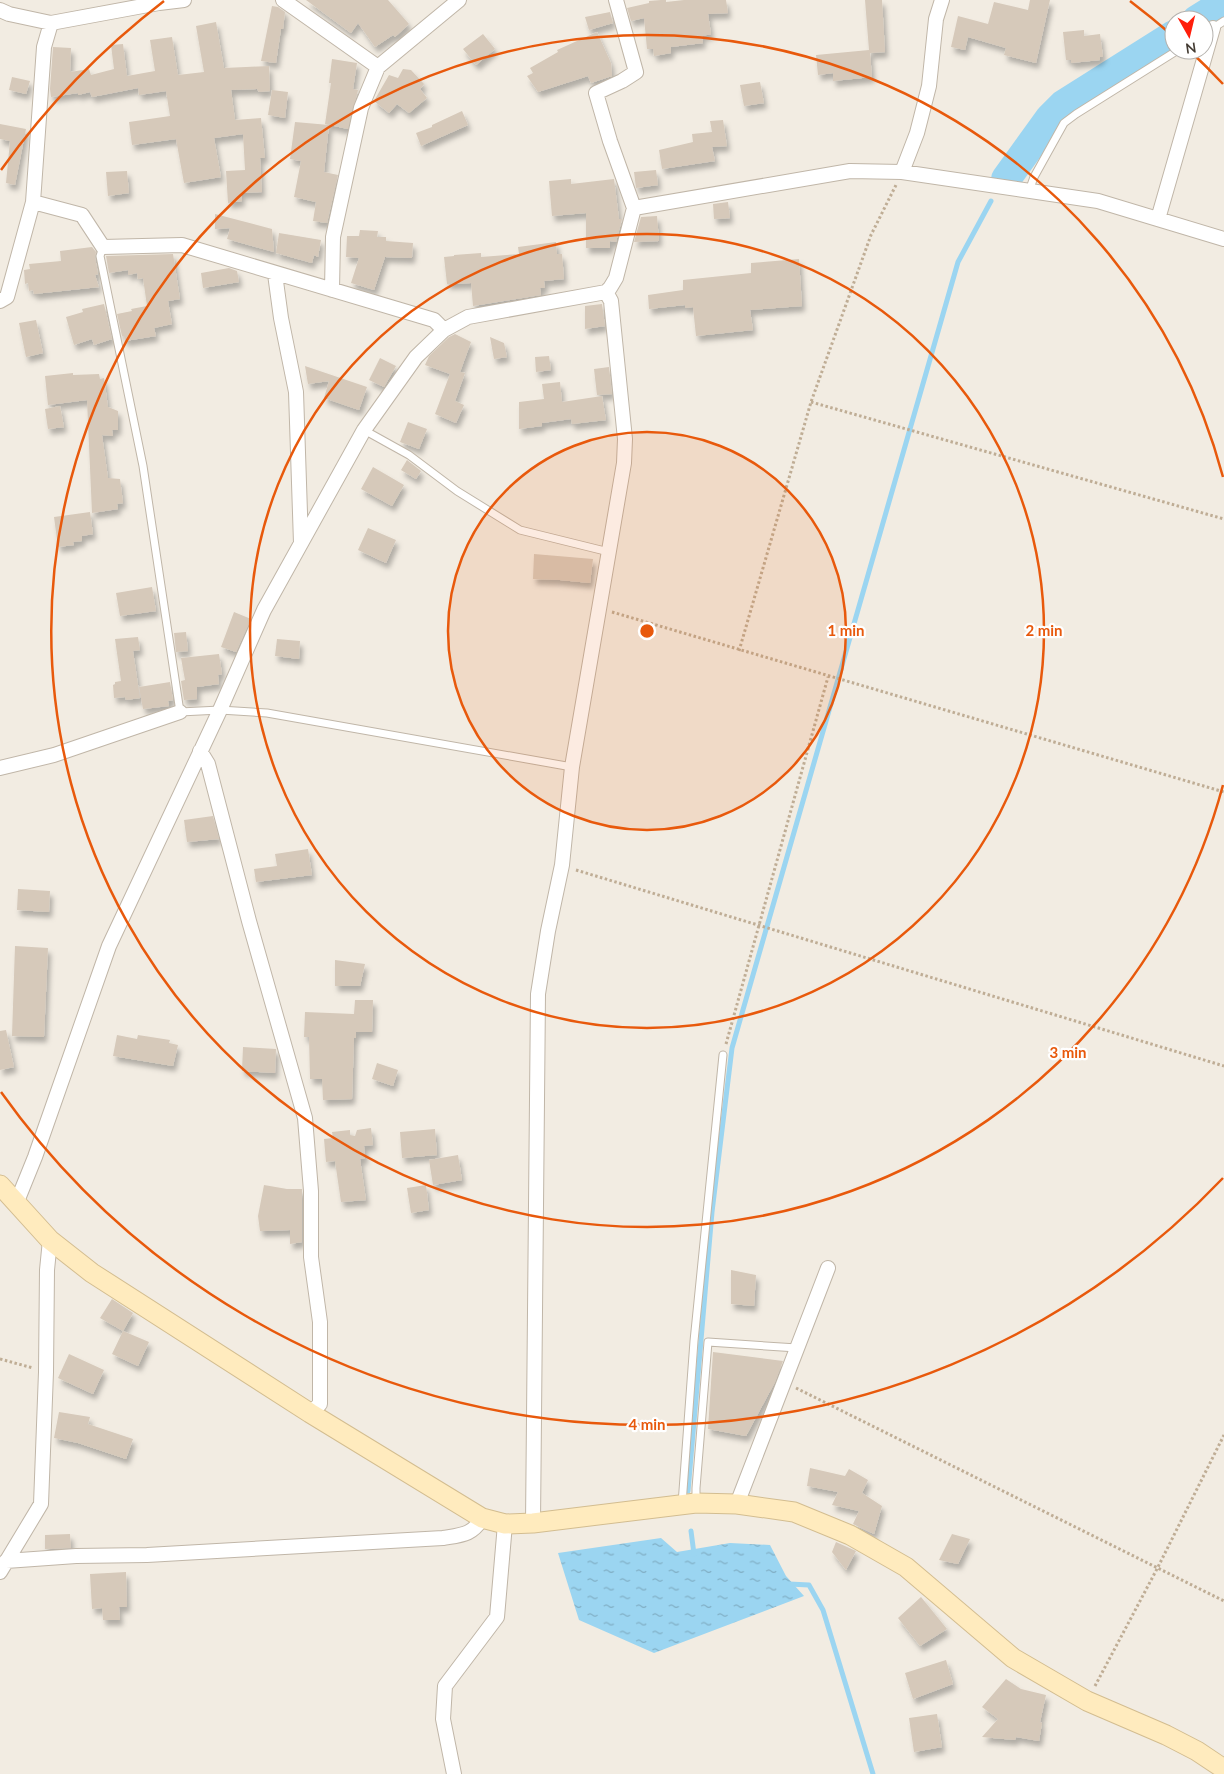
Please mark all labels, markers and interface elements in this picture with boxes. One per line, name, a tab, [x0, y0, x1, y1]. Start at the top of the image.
north arrow	[1164, 10, 1214, 60]
text: N	[1184, 39, 1197, 58]
text: 1 min	[827, 621, 865, 639]
text: 2 min	[1025, 621, 1063, 639]
centre of rings	[638, 622, 656, 640]
text: 3 min	[1049, 1043, 1087, 1061]
text: 4 min	[628, 1415, 666, 1433]

